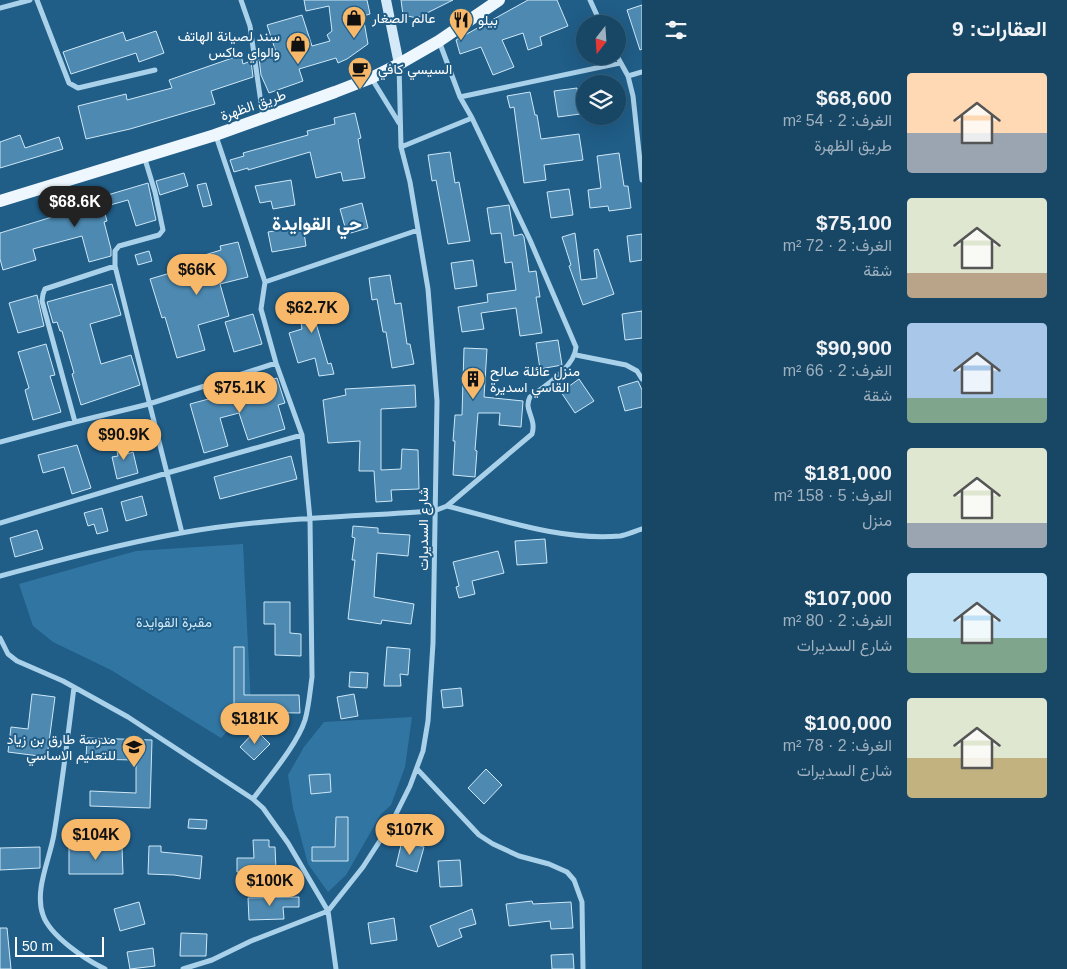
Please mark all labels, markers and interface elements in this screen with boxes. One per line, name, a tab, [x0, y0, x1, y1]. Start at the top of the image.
shop icon: عالم الصغار	[341, 5, 367, 39]
restaurant icon: بيلو	[448, 7, 474, 41]
place label: عالم الصغار	[371, 10, 436, 27]
place label: بيلو	[478, 12, 498, 29]
north arrow	[576, 15, 626, 65]
map controls	[576, 15, 626, 125]
icon: filters	[662, 16, 690, 44]
text: العقارات: 9	[952, 17, 1047, 40]
place label: سند لصيانة الهاتف والواي ماكس	[178, 28, 280, 64]
shop icon: سند لصيانة الهاتف والواي ماكس	[285, 31, 311, 65]
cafe icon: السيسي كافي	[347, 56, 373, 90]
place label: السيسي كافي	[378, 61, 452, 81]
button: layers	[576, 75, 626, 125]
street label: طريق الظهرة	[218, 86, 288, 125]
text: $68,600	[816, 86, 892, 109]
icon: home	[947, 93, 1007, 153]
text: الغرف: 2 · 54 m²	[783, 112, 892, 129]
text: طريق الظهرة	[814, 137, 892, 154]
pin: $68.6K	[34, 186, 116, 228]
text: $68.6K	[49, 193, 101, 210]
text: $75,100	[816, 211, 892, 234]
district label: حي القوايدة	[272, 213, 362, 240]
icon: home	[947, 218, 1007, 278]
text: الغرف: 2 · 72 m²	[783, 237, 892, 254]
pin: $66K	[167, 254, 227, 296]
text: $66K	[178, 261, 216, 278]
text: شقة	[863, 262, 892, 279]
pin: $62.7K	[271, 292, 353, 334]
text: $62.7K	[286, 299, 338, 316]
text: $90,900	[816, 336, 892, 359]
icon: home	[947, 343, 1007, 403]
text: الغرف: 2 · 66 m²	[783, 362, 892, 379]
place label: منزل عائلة صالح القاسي اسديرة	[490, 363, 580, 399]
building icon: منزل عائلة صالح القاسي اسديرة	[460, 366, 486, 400]
pin: $75.1K	[199, 372, 281, 414]
text: $75.1K	[214, 379, 266, 396]
text: شقة	[863, 387, 892, 404]
pin: $90.9K	[83, 418, 165, 461]
text: $90.9K	[98, 426, 150, 443]
text: $181,000	[804, 461, 892, 484]
icon: home	[947, 468, 1007, 528]
street label: شارع السديرات	[415, 487, 434, 571]
text: الغرف: 5 · 158 m²	[774, 487, 892, 504]
text: منزل	[862, 512, 892, 529]
text: $107,000	[804, 586, 892, 609]
icon: home	[947, 593, 1007, 653]
text: الغرف: 2 · 80 m²	[783, 612, 892, 629]
park label: مقبرة القوايدة	[136, 614, 212, 631]
text: شارع السديرات	[797, 637, 892, 654]
pin: $181K	[220, 702, 290, 745]
text: $181K	[231, 710, 279, 727]
text: $100,000	[804, 711, 892, 734]
icon: home	[947, 718, 1007, 778]
place label: مدرسة طارق بن زياد للتعليم الاساسي	[7, 731, 116, 767]
school or university icon: مدرسة طارق بن زياد للتعليم الاساسي	[121, 734, 147, 768]
text: الغرف: 2 · 78 m²	[783, 737, 892, 754]
text: شارع السديرات	[797, 762, 892, 779]
pin: $107K	[375, 814, 445, 856]
pin: $104K	[61, 818, 131, 861]
text: $107K	[386, 821, 434, 838]
text: $104K	[72, 826, 120, 843]
pin: $100K	[235, 864, 305, 907]
text: $100K	[246, 872, 294, 889]
scale bar	[15, 934, 104, 957]
text: 50 m	[22, 938, 53, 954]

